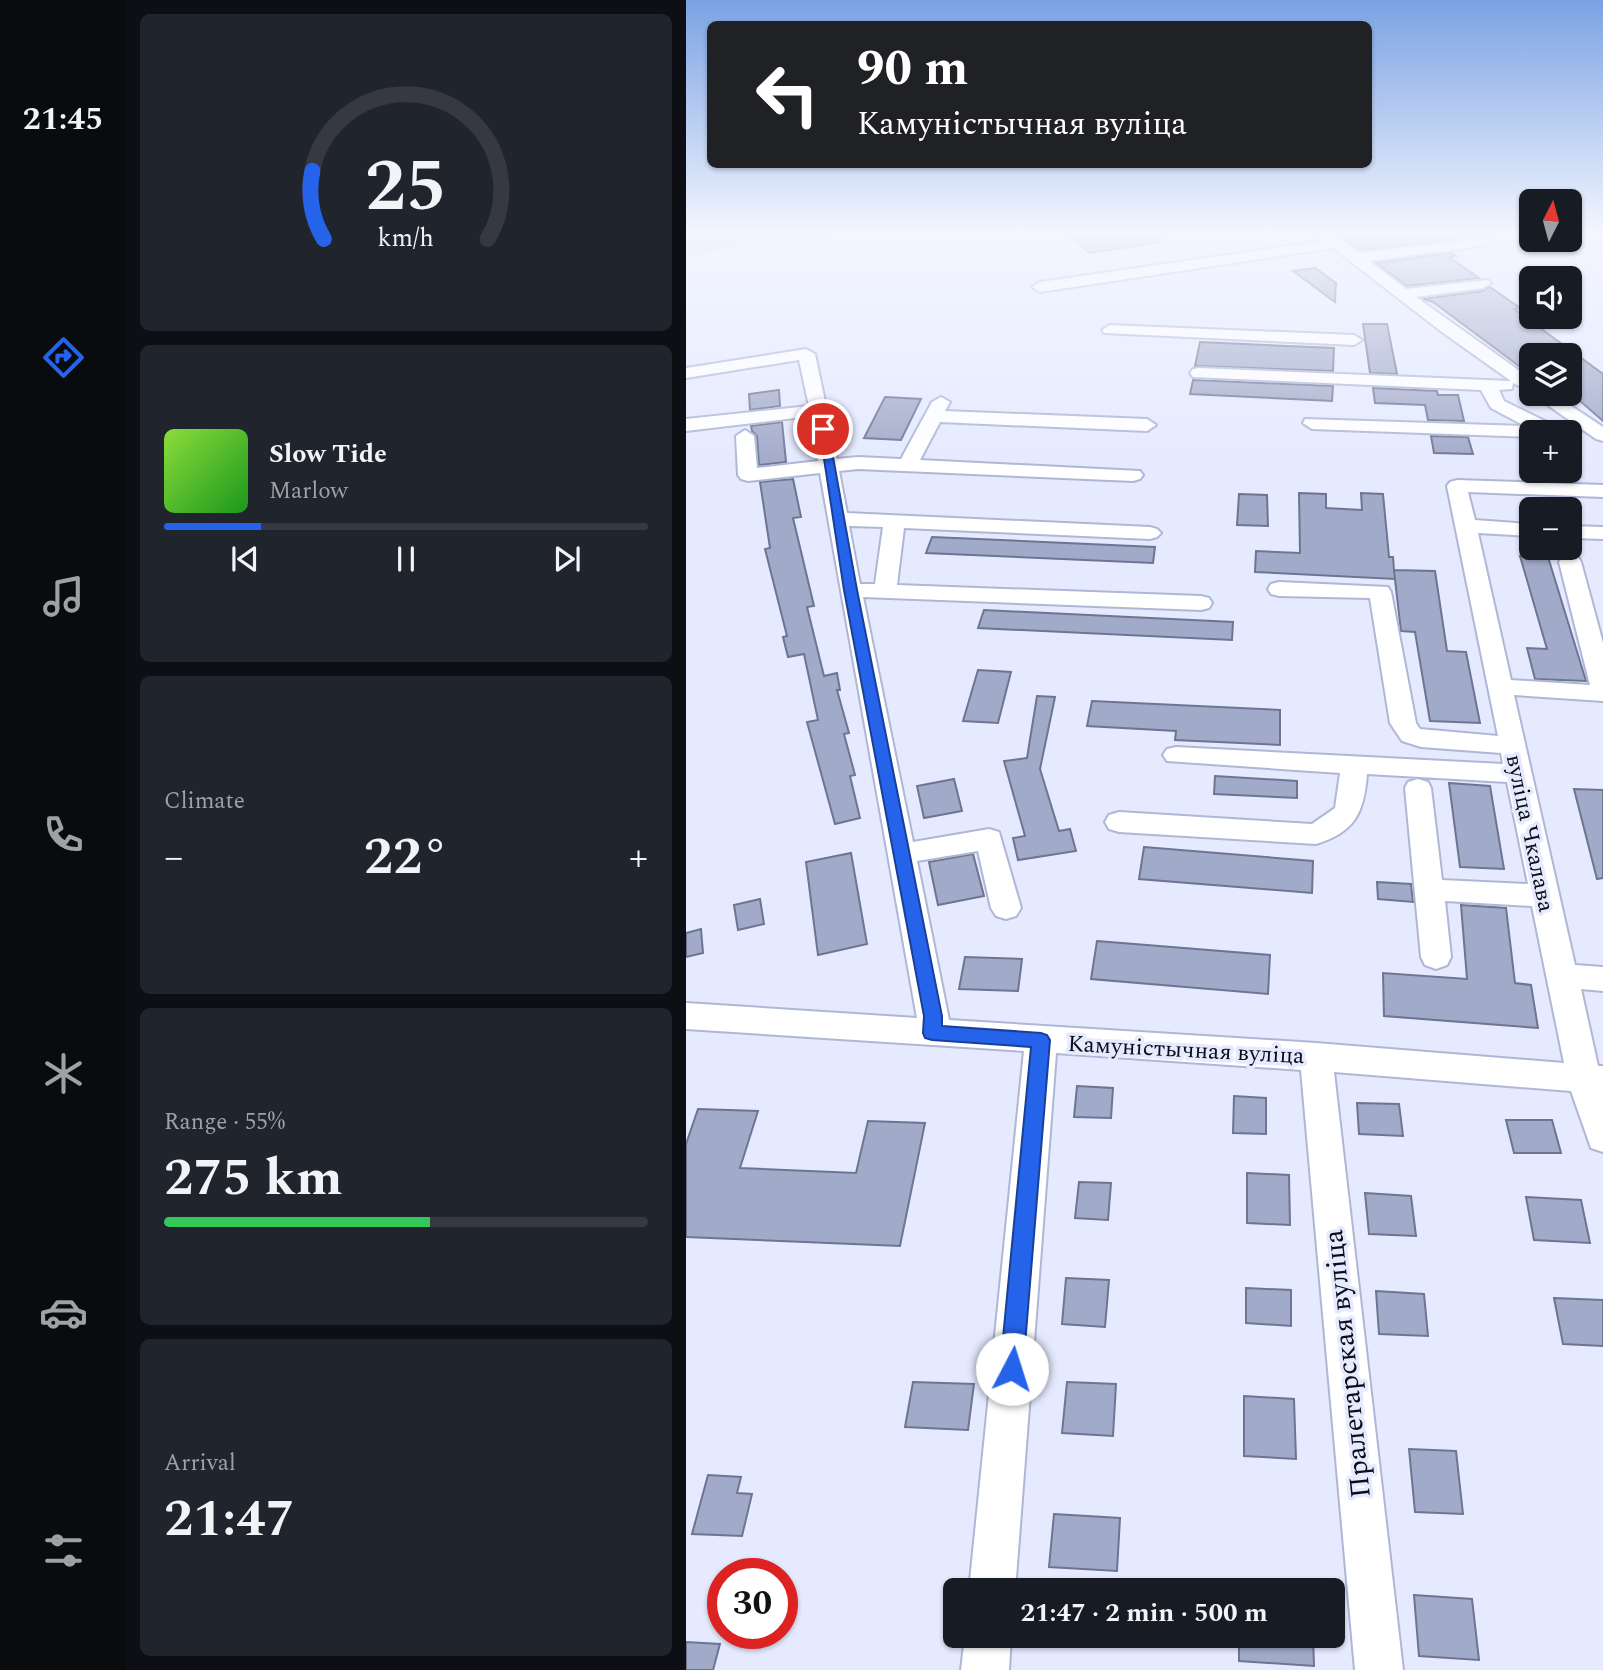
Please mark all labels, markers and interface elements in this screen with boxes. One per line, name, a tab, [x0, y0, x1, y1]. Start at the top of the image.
text: 90 m	[857, 32, 968, 107]
icon: left	[742, 49, 833, 140]
text: 21:45	[23, 95, 103, 144]
text: Камуністычная вуліца	[857, 100, 1187, 149]
text: 25	[365, 132, 447, 243]
north arrow	[1519, 189, 1582, 252]
map controls	[1519, 189, 1582, 560]
text: km/h	[378, 219, 434, 257]
button: sound	[1519, 266, 1582, 329]
icon: directions	[39, 333, 88, 382]
button: layers	[1519, 343, 1582, 406]
pin	[793, 399, 853, 459]
icon: arrive	[804, 410, 842, 448]
button: +	[1519, 420, 1582, 483]
text: Slow Tide	[269, 434, 387, 474]
text: Marlow	[269, 474, 348, 509]
button: −	[1519, 497, 1582, 560]
icon: previous	[226, 540, 264, 578]
icon: pause	[387, 540, 425, 578]
icon: next	[548, 540, 586, 578]
icon: music	[39, 572, 88, 621]
street label: вуліца Чкалава	[1496, 751, 1563, 915]
text: Climate	[164, 784, 245, 819]
icon: phone	[39, 810, 88, 859]
text: 22°	[364, 818, 448, 897]
text: −	[164, 829, 183, 887]
text: +	[629, 829, 648, 887]
street label: Камуністычная вуліца	[1067, 1027, 1305, 1074]
icon: climate	[39, 1049, 88, 1098]
text: Range · 55%	[164, 1105, 285, 1140]
text: 275 km	[164, 1139, 343, 1218]
street label: Пралетарская вуліца	[1312, 1227, 1383, 1500]
icon: car	[39, 1288, 88, 1337]
position arrow	[975, 1332, 1049, 1406]
text: Arrival	[164, 1446, 236, 1481]
text: 21:47	[164, 1480, 295, 1559]
icon: filters	[39, 1526, 88, 1575]
speed limit sign: 30	[707, 1558, 798, 1649]
text: 21:47 · 2 min · 500 m	[1020, 1593, 1268, 1633]

